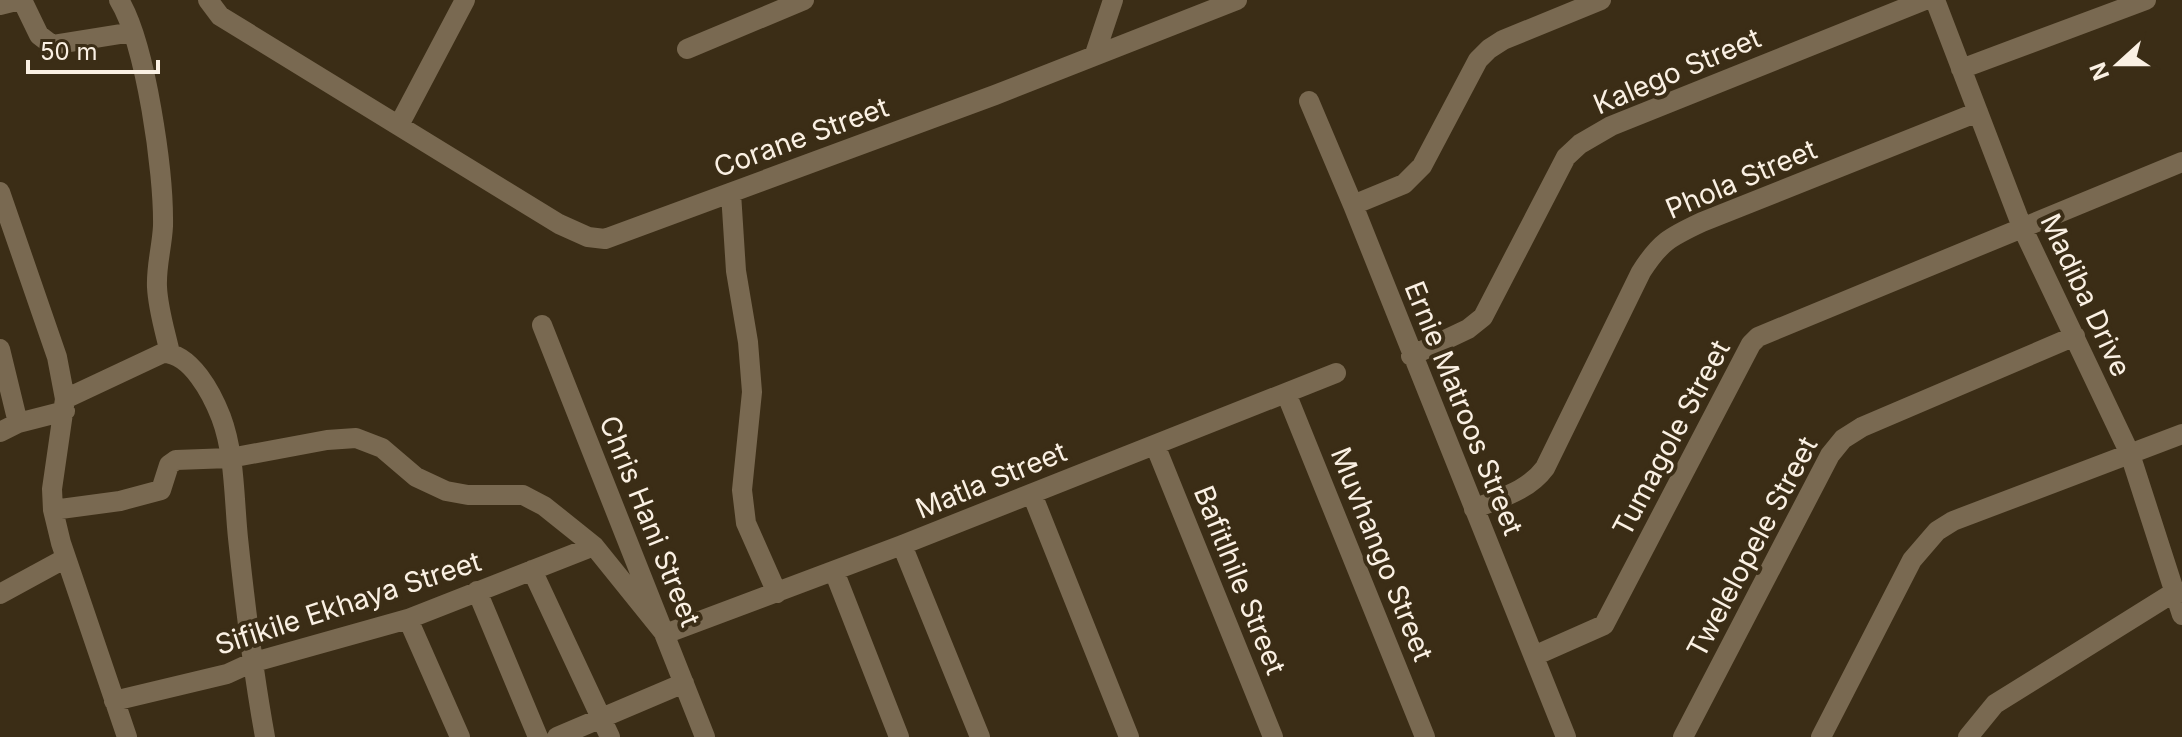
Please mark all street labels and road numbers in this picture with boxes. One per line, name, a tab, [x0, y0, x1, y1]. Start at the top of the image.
street label: Kalego Street	[1588, 20, 1766, 122]
street label: Corane Street	[709, 90, 893, 184]
street label: Phola Street	[1660, 132, 1822, 226]
street label: Madiba Drive	[2034, 208, 2138, 382]
street label: Ernie Matroos Street	[1398, 276, 1530, 540]
street label: Tumagole Street	[1605, 334, 1737, 542]
street label: Chris Hani Street	[592, 411, 708, 631]
street label: Twelelopele Street	[1679, 431, 1825, 663]
street label: Matla Street	[911, 434, 1071, 526]
street label: Muvhango Street	[1324, 442, 1440, 666]
street label: Bafitlhile Street	[1187, 481, 1293, 679]
street label: Sifikile Ekhaya Street	[211, 544, 485, 662]

